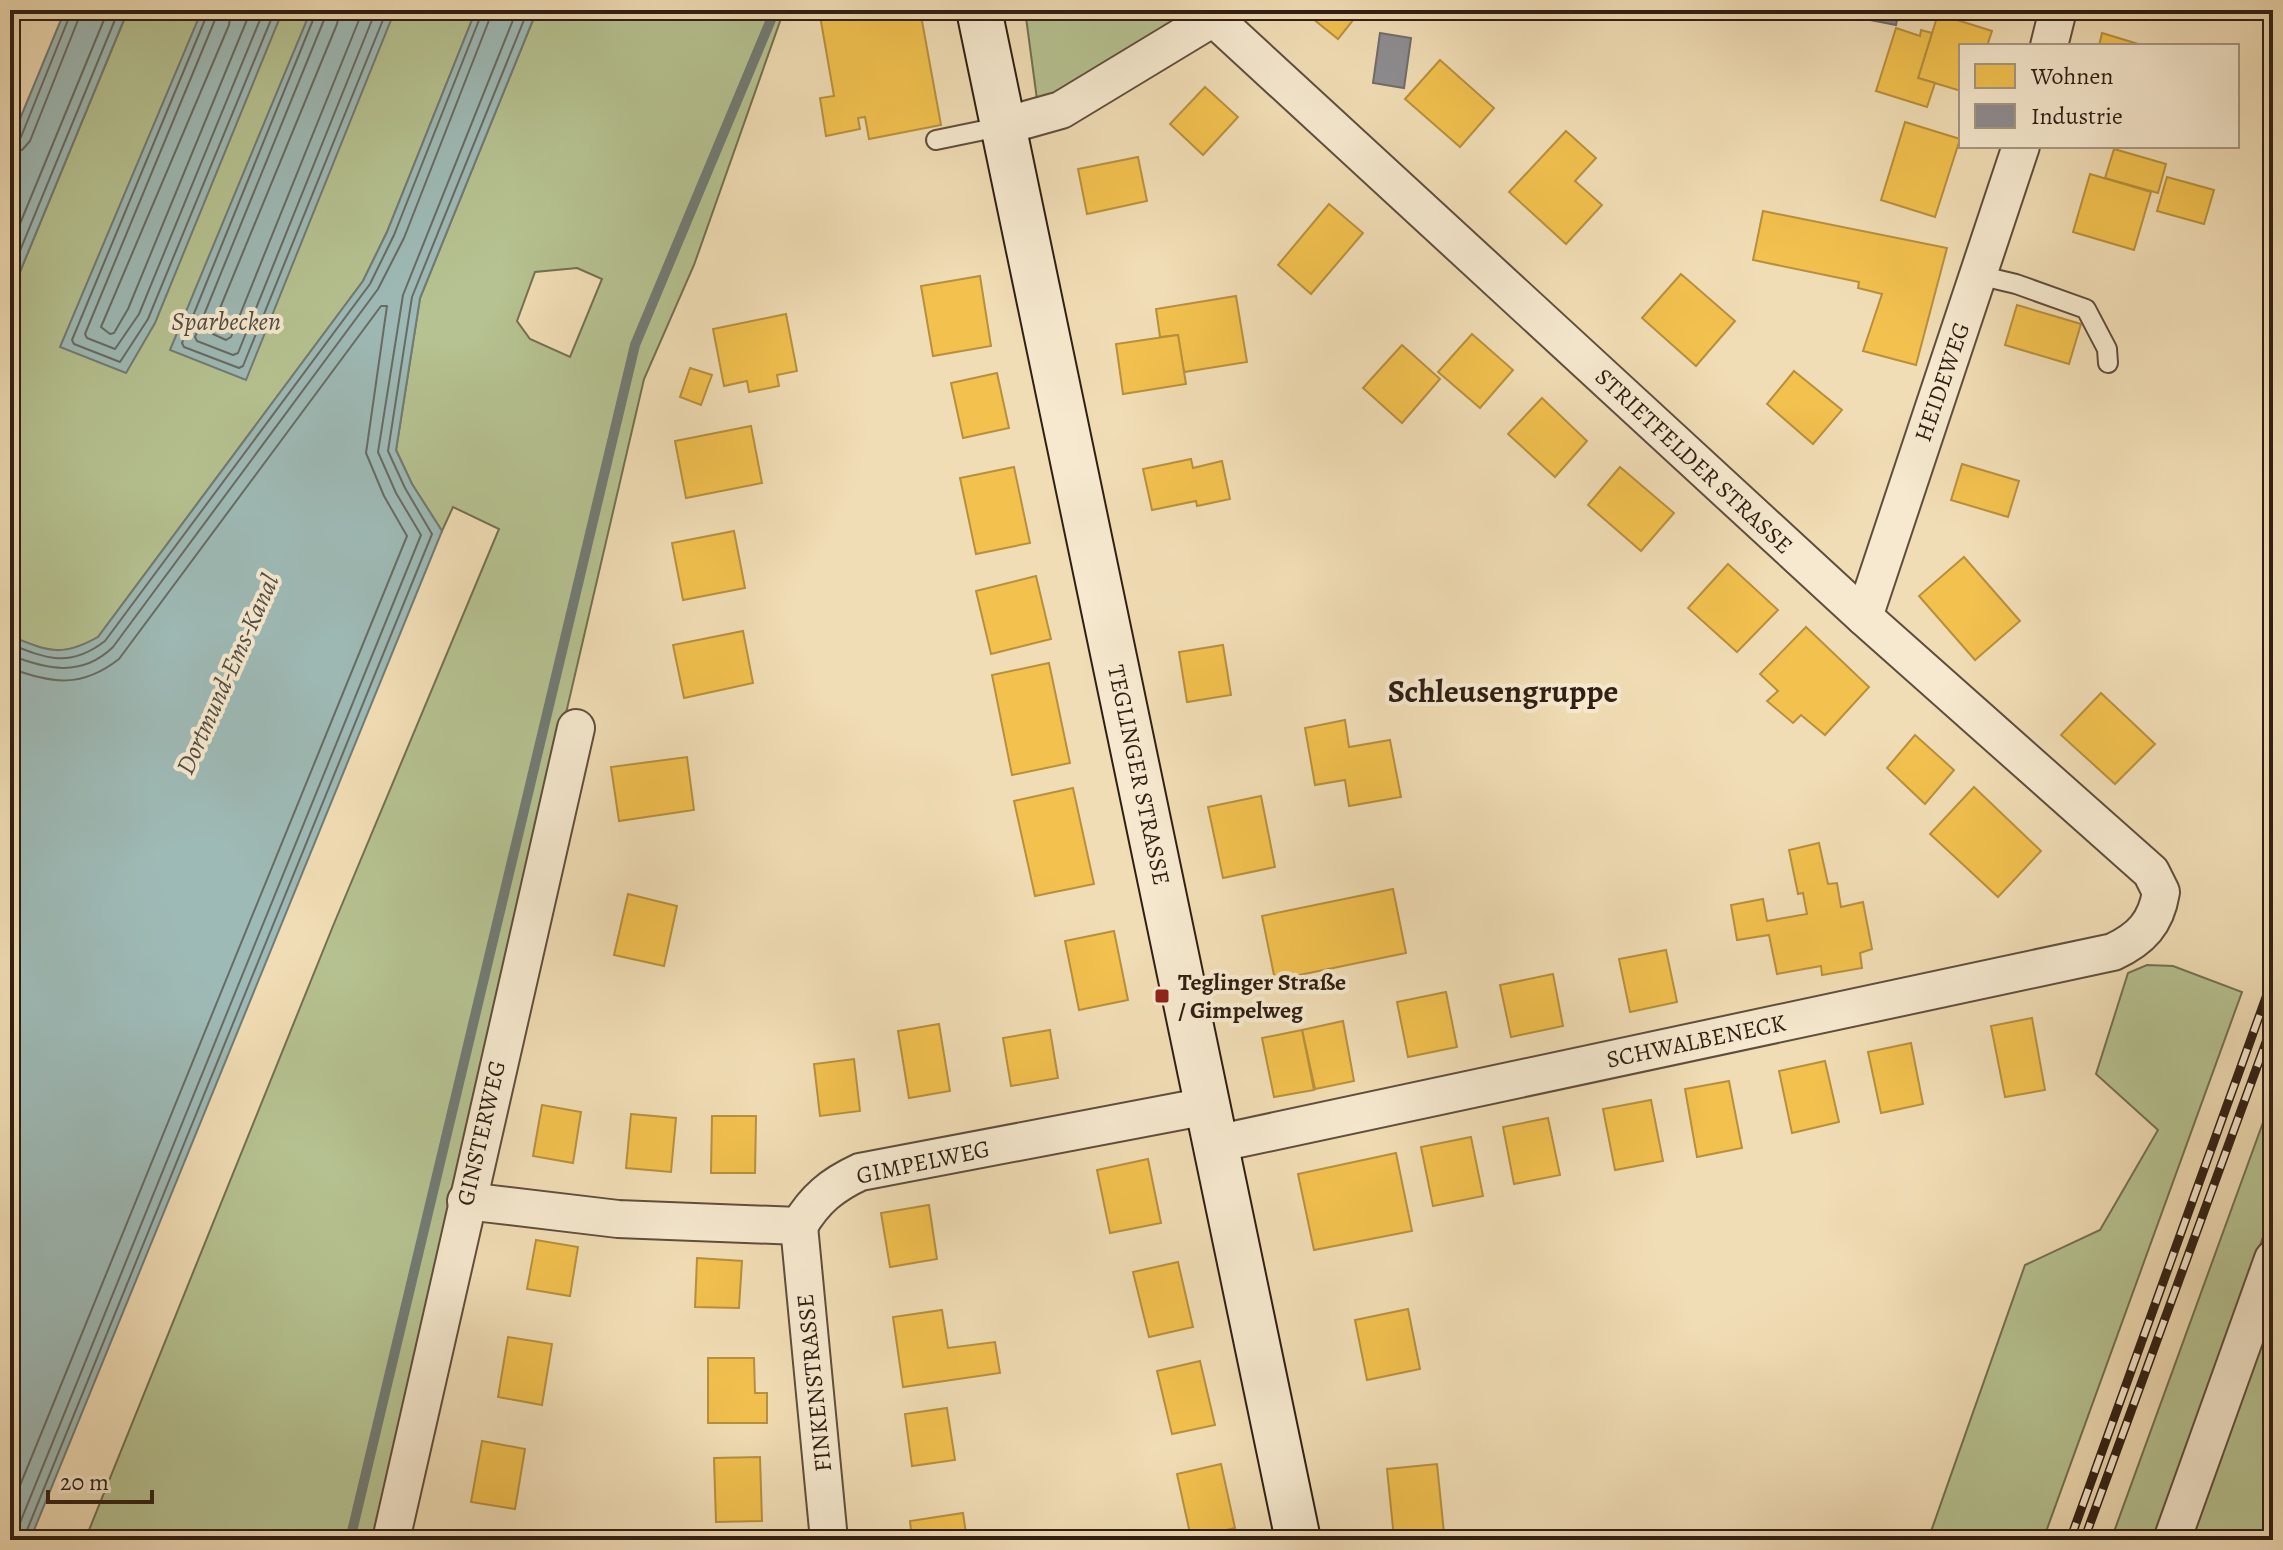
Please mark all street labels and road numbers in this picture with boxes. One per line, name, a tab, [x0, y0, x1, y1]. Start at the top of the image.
street label: HEIDEWEG	[1907, 318, 1977, 446]
street label: STRIETFELDER STRASSE	[1588, 361, 1800, 561]
street label: TEGLINGER STRASSE	[1100, 662, 1178, 888]
street label: SCHWALBENECK	[1603, 1006, 1789, 1076]
street label: GINSTERWEG	[449, 1057, 513, 1209]
street label: GIMPELWEG	[853, 1132, 993, 1192]
street label: FINKENSTRASSE	[789, 1292, 839, 1474]

